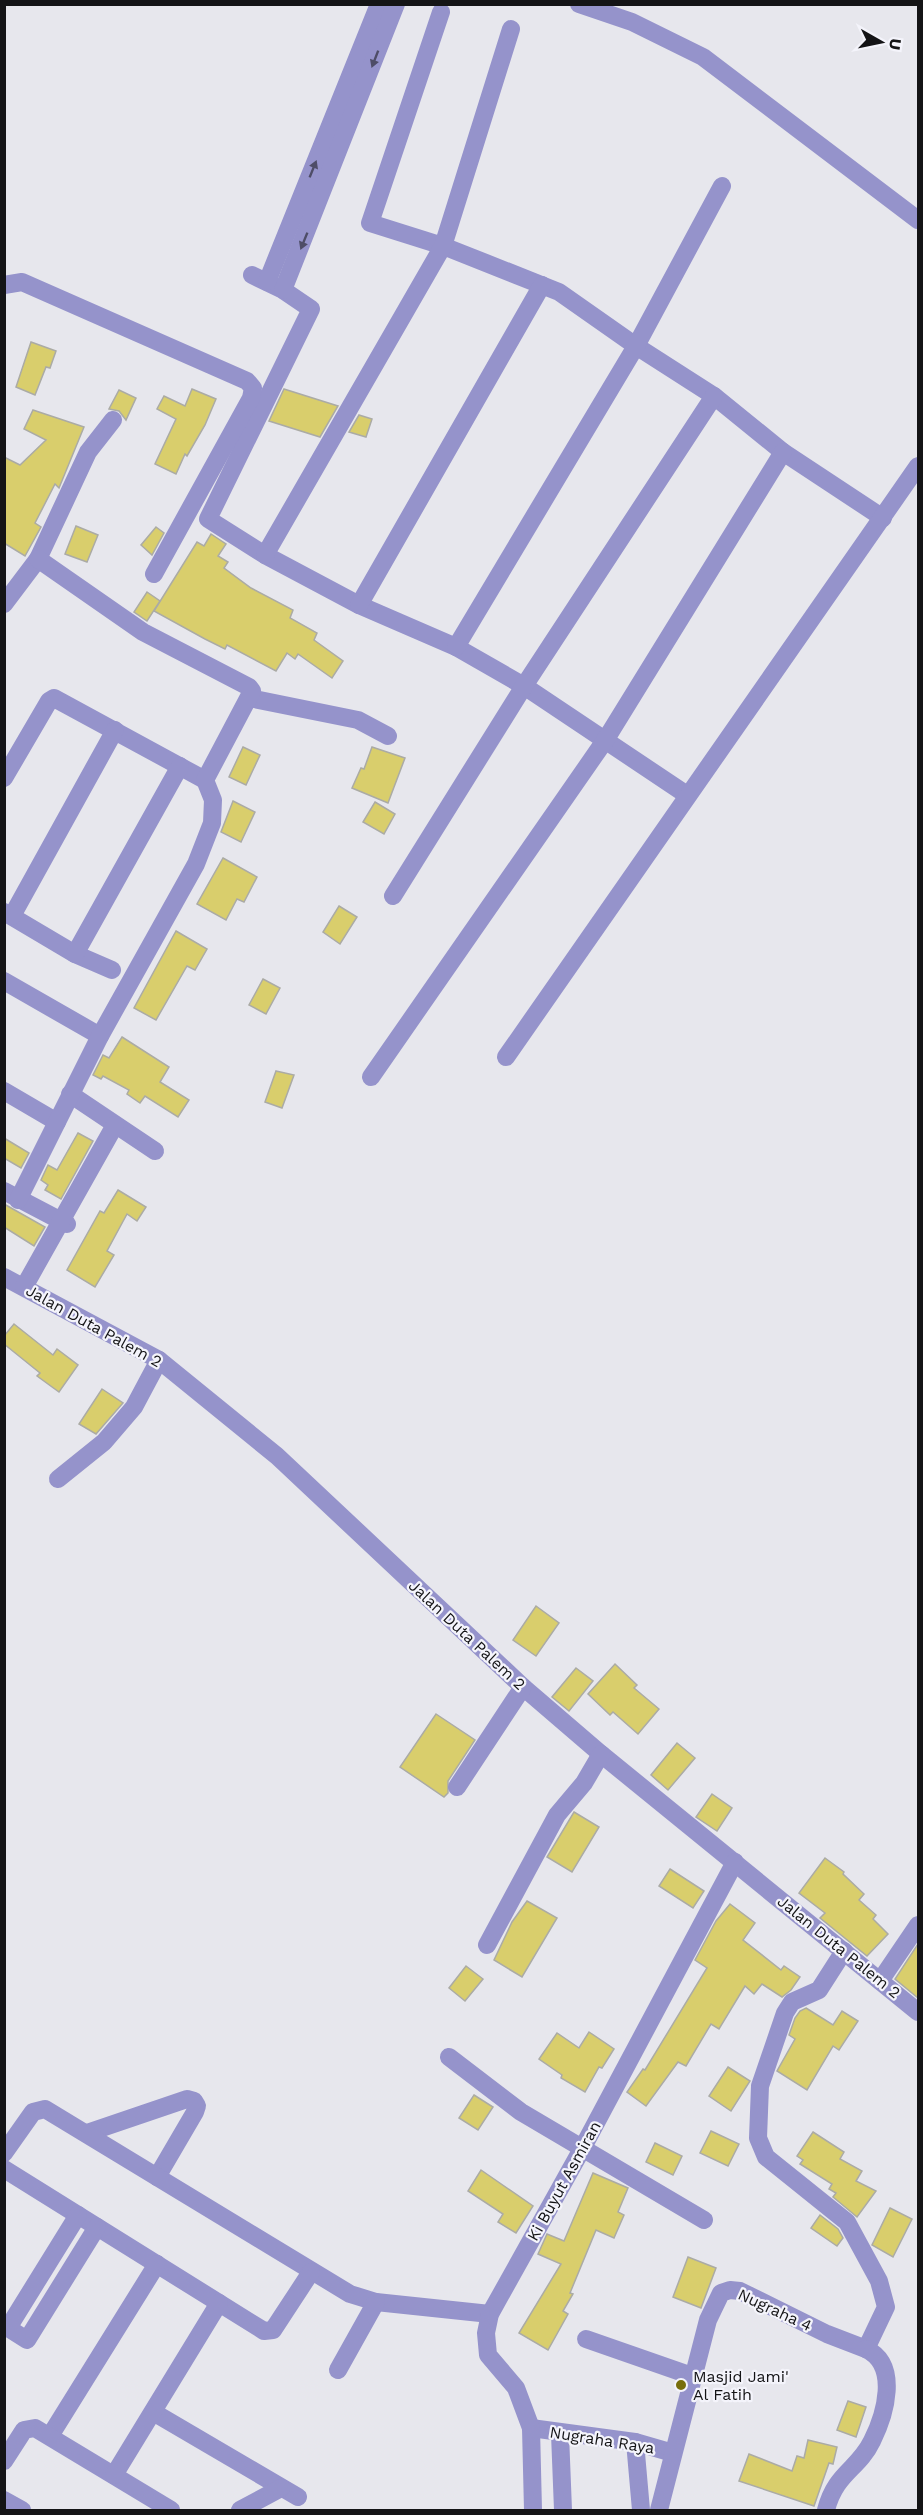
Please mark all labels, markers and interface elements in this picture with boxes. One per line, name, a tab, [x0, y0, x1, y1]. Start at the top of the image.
north arrow	[851, 12, 911, 72]
text: U	[885, 37, 906, 51]
one-way arrow	[369, 50, 379, 68]
one-way arrow	[308, 160, 318, 178]
one-way arrow	[299, 232, 309, 250]
street label: Jalan Duta Palem 2	[23, 1281, 165, 1371]
street label: Jalan Duta Palem 2	[405, 1576, 529, 1694]
street label: Jalan Duta Palem 2	[774, 1892, 904, 2002]
street label: Ki Buyut Asmiran	[523, 2118, 605, 2244]
street label: Nugraha 4	[735, 2285, 815, 2335]
place label: Masjid Jami' Al Fatih	[693, 2367, 789, 2404]
marker: Masjid Jami' Al Fatih	[674, 2378, 688, 2392]
street label: Nugraha Raya	[548, 2422, 656, 2458]

